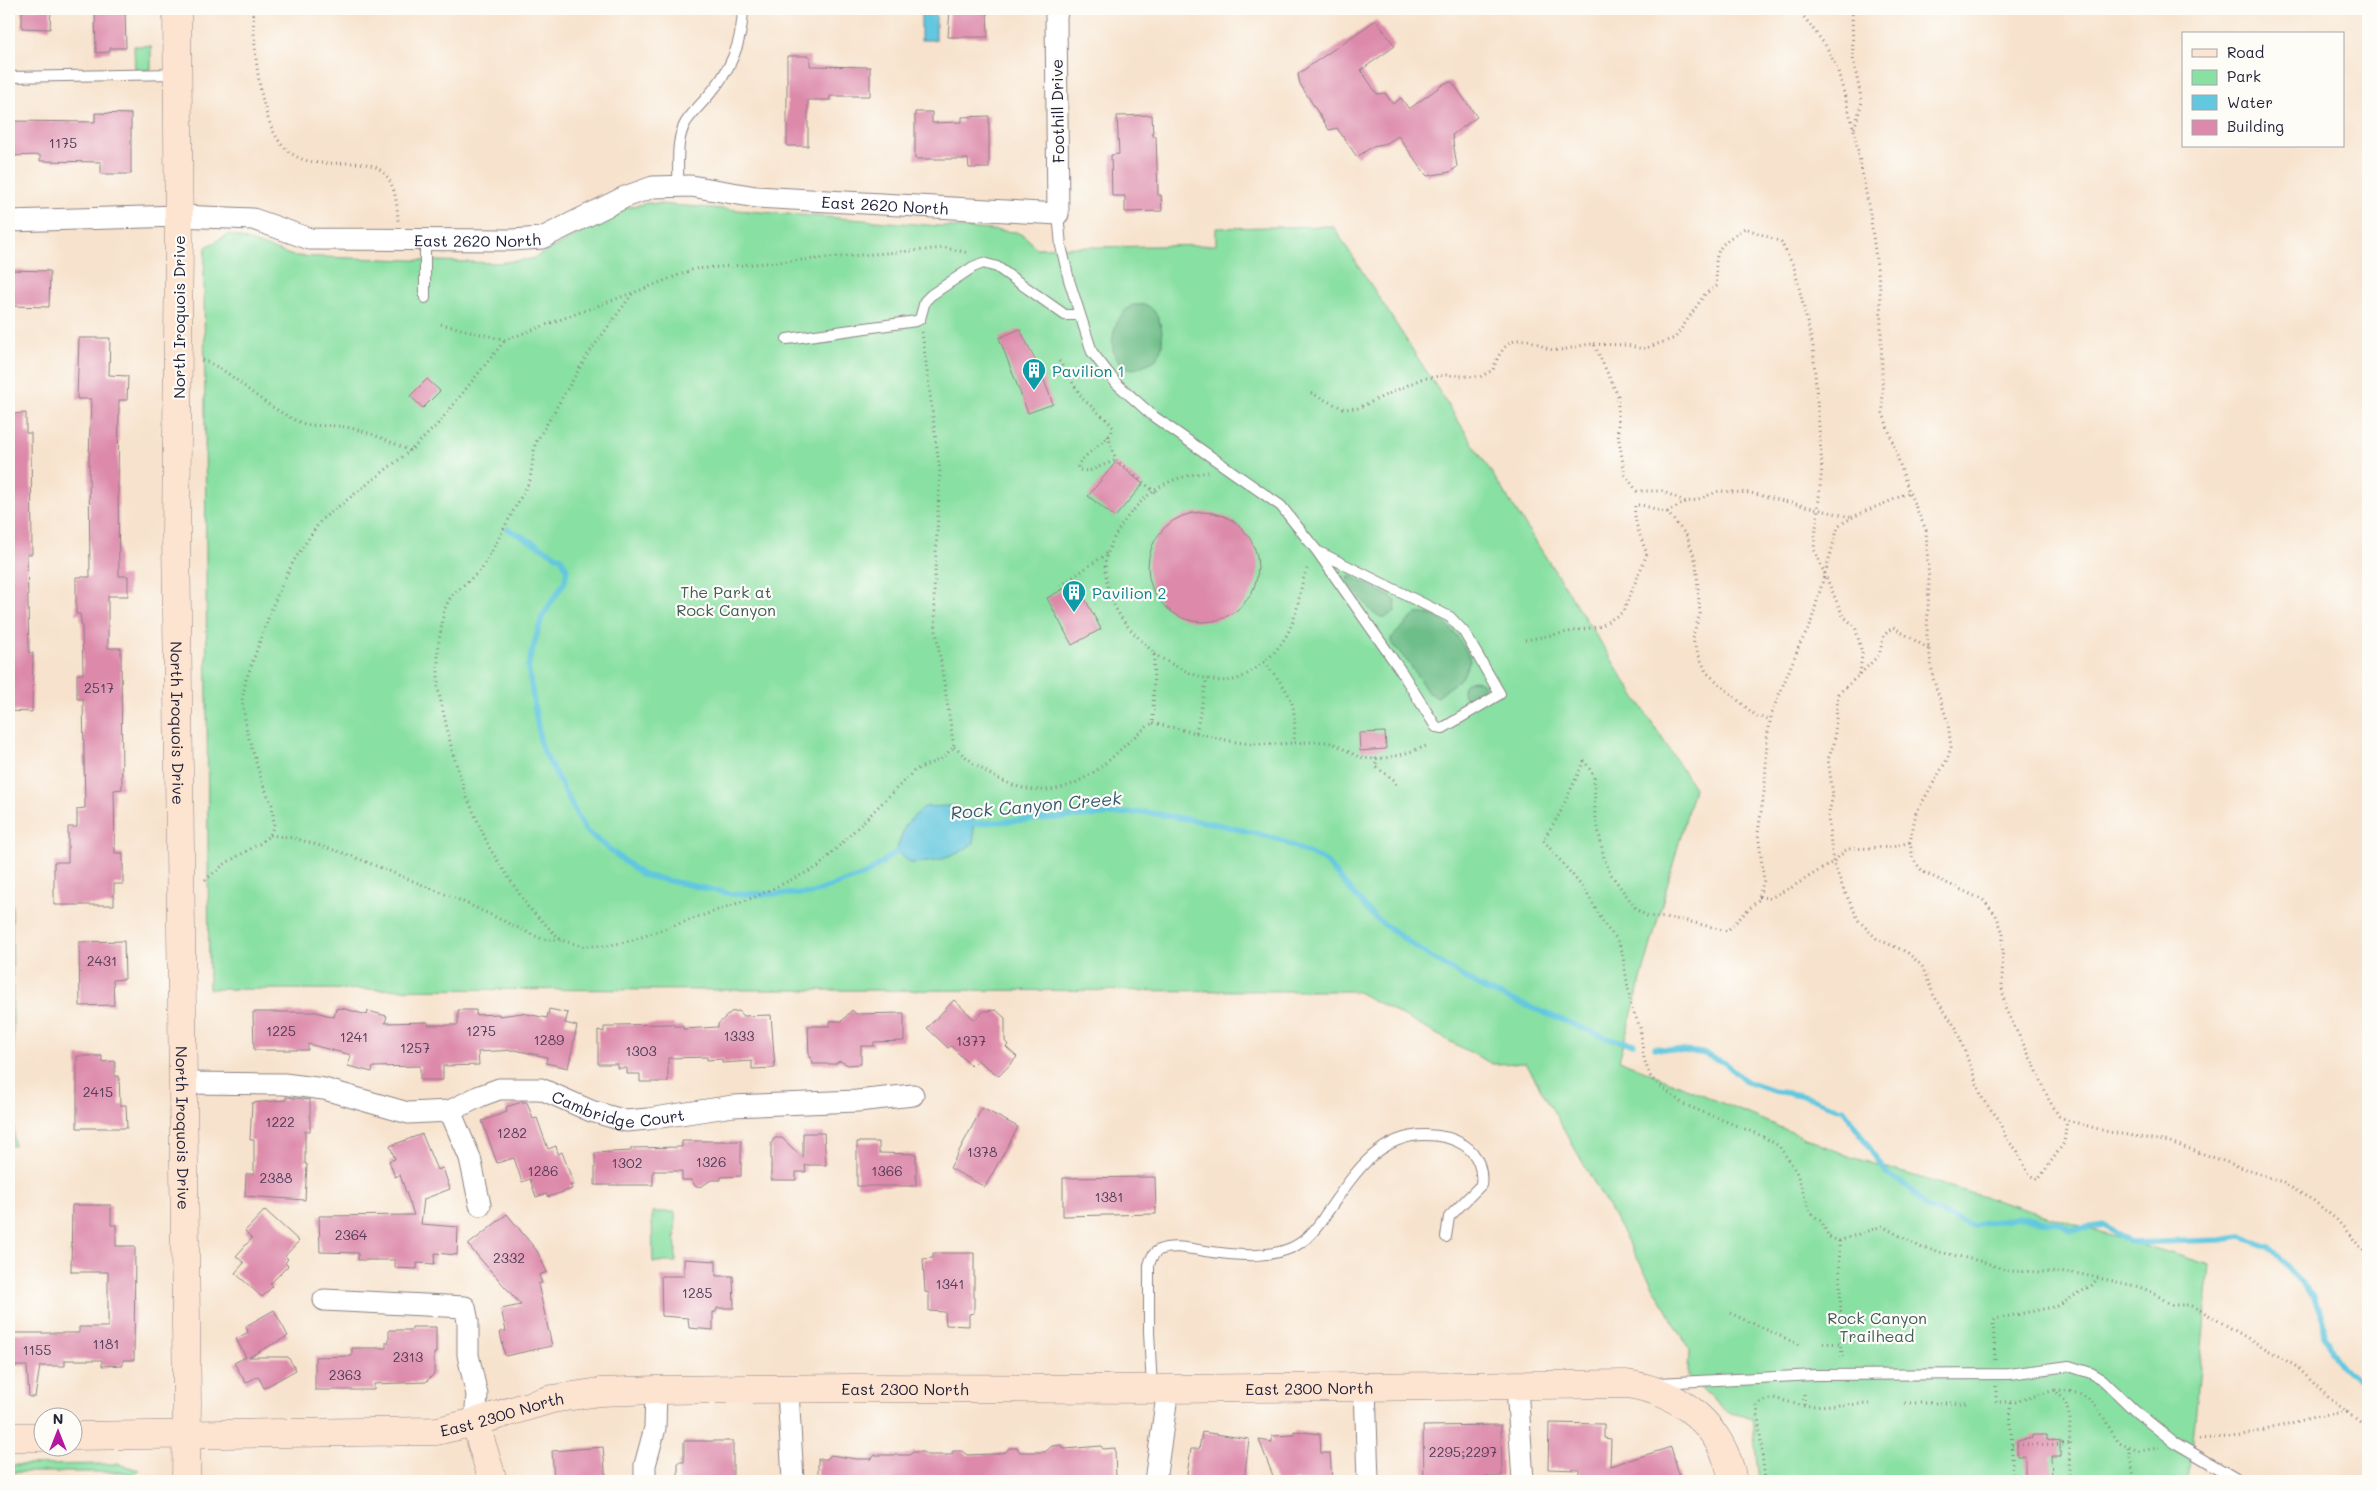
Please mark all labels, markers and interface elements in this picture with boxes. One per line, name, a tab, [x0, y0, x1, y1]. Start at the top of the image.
legend	[2182, 32, 2344, 148]
text: Road	[2227, 42, 2264, 62]
street label: Foothill Drive	[1046, 59, 1068, 163]
text: Park	[2227, 66, 2261, 86]
text: Water	[2227, 92, 2273, 112]
text: Building	[2227, 116, 2284, 136]
house number: 1175	[49, 133, 77, 152]
street label: East 2620 North	[821, 190, 949, 218]
street label: East 2620 North	[414, 228, 542, 251]
street label: North Iroquois Drive	[168, 235, 189, 399]
building icon: Pavilion 1	[1021, 357, 1047, 391]
place label: Pavilion 1	[1052, 360, 1125, 381]
building icon: Pavilion 2	[1061, 579, 1087, 613]
park label: The Park at Rock Canyon	[676, 581, 776, 620]
place label: Pavilion 2	[1092, 582, 1166, 603]
street label: North Iroquois Drive	[167, 641, 190, 805]
house number: 2517	[84, 678, 114, 697]
water label: Rock Canyon Creek	[949, 786, 1123, 824]
house number: 2431	[87, 951, 117, 970]
house number: 1225	[266, 1021, 296, 1040]
house number: 1275	[466, 1021, 496, 1040]
house number: 1333	[724, 1026, 754, 1045]
house number: 1241	[340, 1027, 368, 1046]
house number: 1289	[534, 1030, 564, 1049]
house number: 1377	[956, 1031, 986, 1050]
house number: 1257	[400, 1038, 430, 1057]
house number: 1303	[625, 1041, 657, 1060]
street label: North Iroquois Drive	[172, 1046, 195, 1210]
house number: 2415	[83, 1082, 113, 1101]
street label: Cambridge Court	[549, 1085, 686, 1132]
house number: 1222	[265, 1112, 295, 1131]
house number: 1282	[497, 1123, 527, 1142]
house number: 1378	[967, 1142, 997, 1161]
house number: 1326	[696, 1152, 726, 1171]
house number: 1302	[612, 1153, 642, 1172]
house number: 1286	[528, 1161, 558, 1180]
house number: 1366	[871, 1161, 903, 1180]
house number: 2388	[260, 1168, 292, 1187]
house number: 1381	[1094, 1187, 1124, 1206]
house number: 2364	[335, 1225, 368, 1244]
house number: 2332	[493, 1248, 525, 1267]
house number: 1341	[936, 1274, 964, 1293]
house number: 1285	[682, 1283, 712, 1302]
park label: Rock Canyon Trailhead	[1827, 1307, 1927, 1346]
house number: 1181	[92, 1334, 120, 1353]
house number: 1155	[23, 1340, 51, 1359]
house number: 2313	[393, 1347, 423, 1366]
house number: 2363	[329, 1365, 361, 1384]
street label: East 2300 North	[1245, 1376, 1373, 1399]
street label: East 2300 North	[841, 1377, 969, 1399]
street label: East 2300 North	[438, 1387, 565, 1441]
north arrow	[32, 1408, 82, 1458]
text: N	[53, 1409, 63, 1428]
house number: 2295;2297	[1429, 1442, 1497, 1461]

